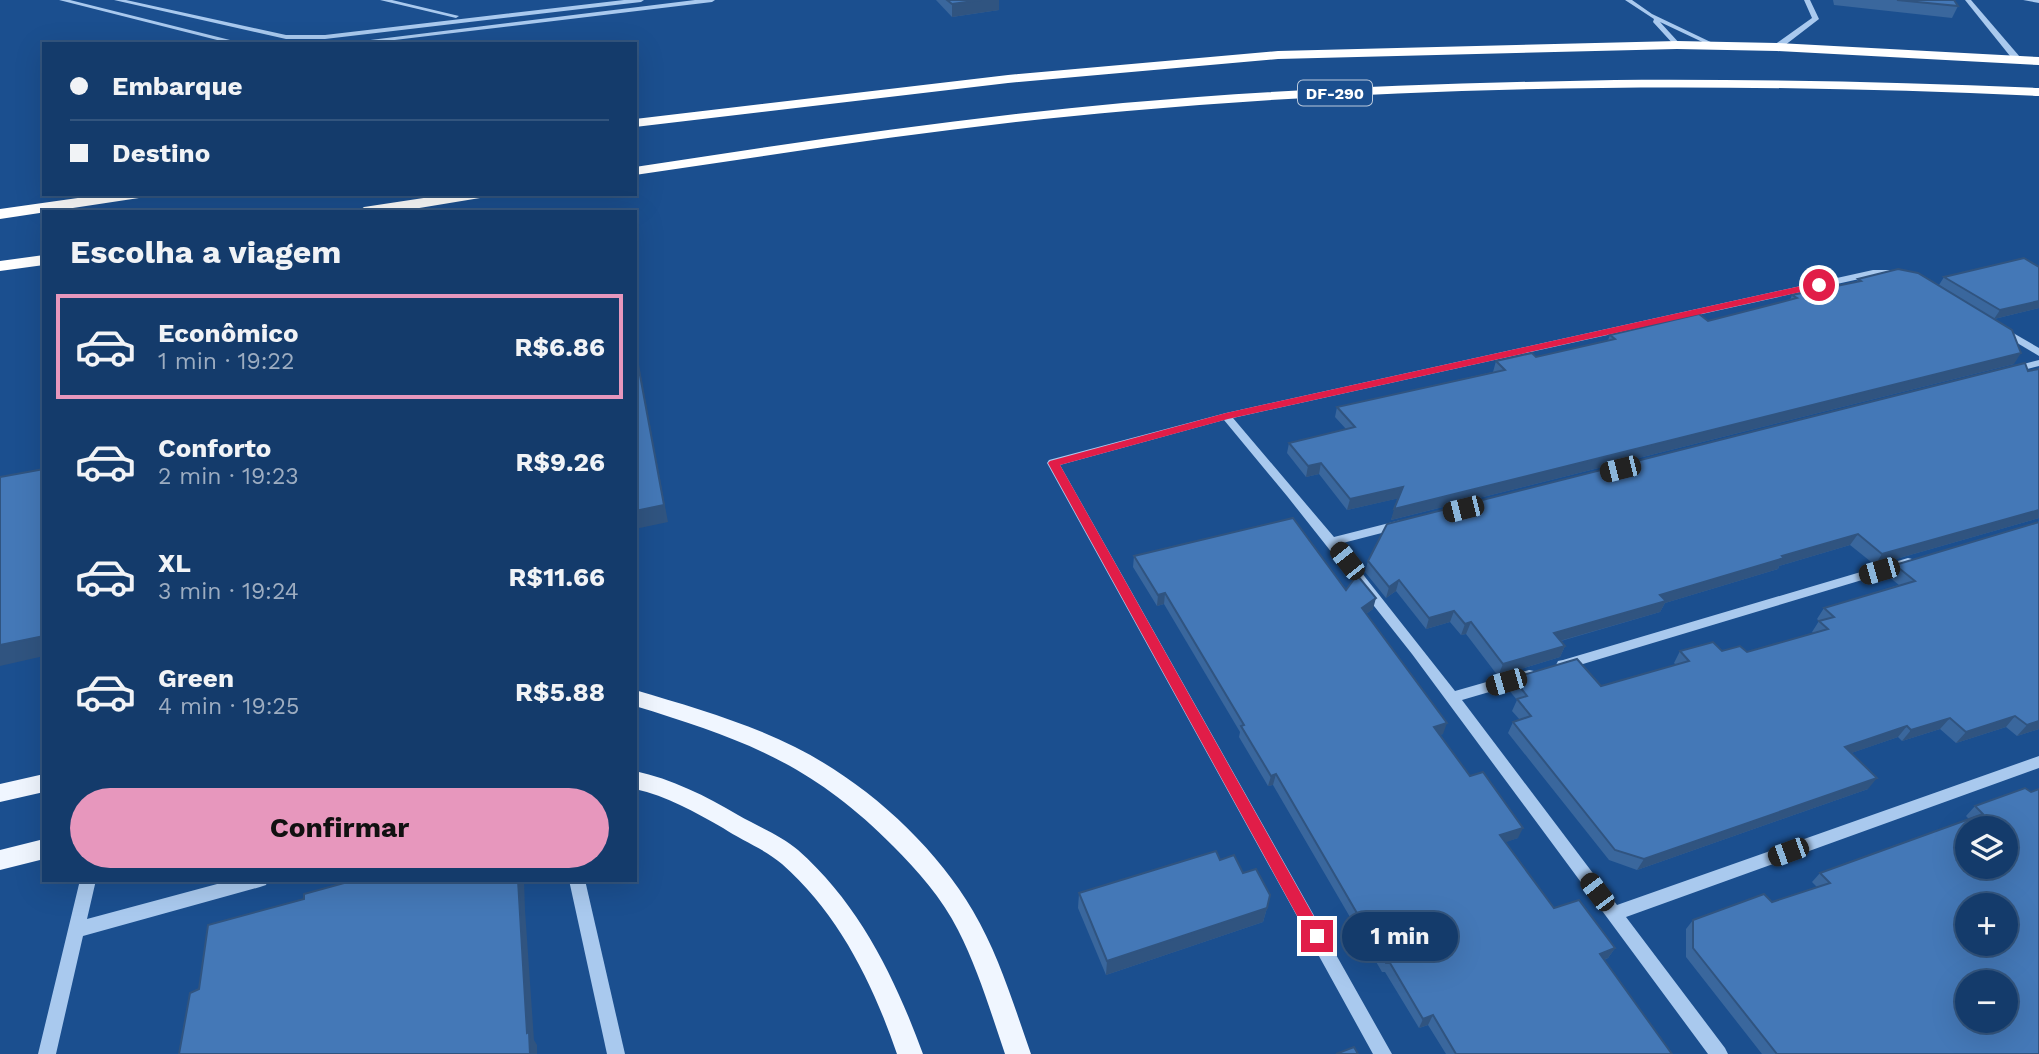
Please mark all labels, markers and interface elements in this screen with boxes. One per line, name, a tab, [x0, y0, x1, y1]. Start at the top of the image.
text: Embarque	[112, 71, 243, 101]
road number: DF-290	[1298, 80, 1372, 106]
text: Destino	[112, 138, 210, 168]
text: Escolha a viagem	[70, 233, 341, 271]
route start	[1803, 269, 1835, 301]
icon: car	[74, 315, 137, 378]
text: Econômico	[158, 318, 299, 348]
text: R$6.86	[515, 332, 605, 362]
text: 1 min · 19:22	[158, 348, 294, 375]
icon: car	[74, 430, 137, 493]
text: Conforto	[158, 433, 271, 463]
text: R$9.26	[515, 447, 605, 477]
car	[1598, 454, 1643, 484]
text: 2 min · 19:23	[158, 463, 299, 490]
car	[1441, 494, 1486, 524]
car	[1326, 538, 1369, 584]
icon: car	[74, 545, 137, 608]
text: XL	[158, 548, 191, 578]
car	[1856, 555, 1903, 587]
text: R$11.66	[509, 562, 605, 592]
text: 3 min · 19:24	[158, 578, 299, 605]
icon: car	[74, 660, 137, 723]
text: Green	[158, 663, 234, 693]
car	[1483, 666, 1530, 698]
text: R$5.88	[515, 677, 605, 707]
text: 4 min · 19:25	[158, 693, 299, 720]
button: Confirmar	[70, 788, 609, 868]
map controls	[1955, 816, 2018, 1033]
button: layers	[1955, 816, 2018, 879]
car	[1765, 835, 1812, 869]
car	[1576, 869, 1619, 915]
button: +	[1955, 893, 2018, 956]
callout: 1 min	[1342, 912, 1457, 960]
route end	[1301, 920, 1333, 952]
text: 1 min	[1370, 923, 1430, 950]
button: −	[1955, 970, 2018, 1033]

